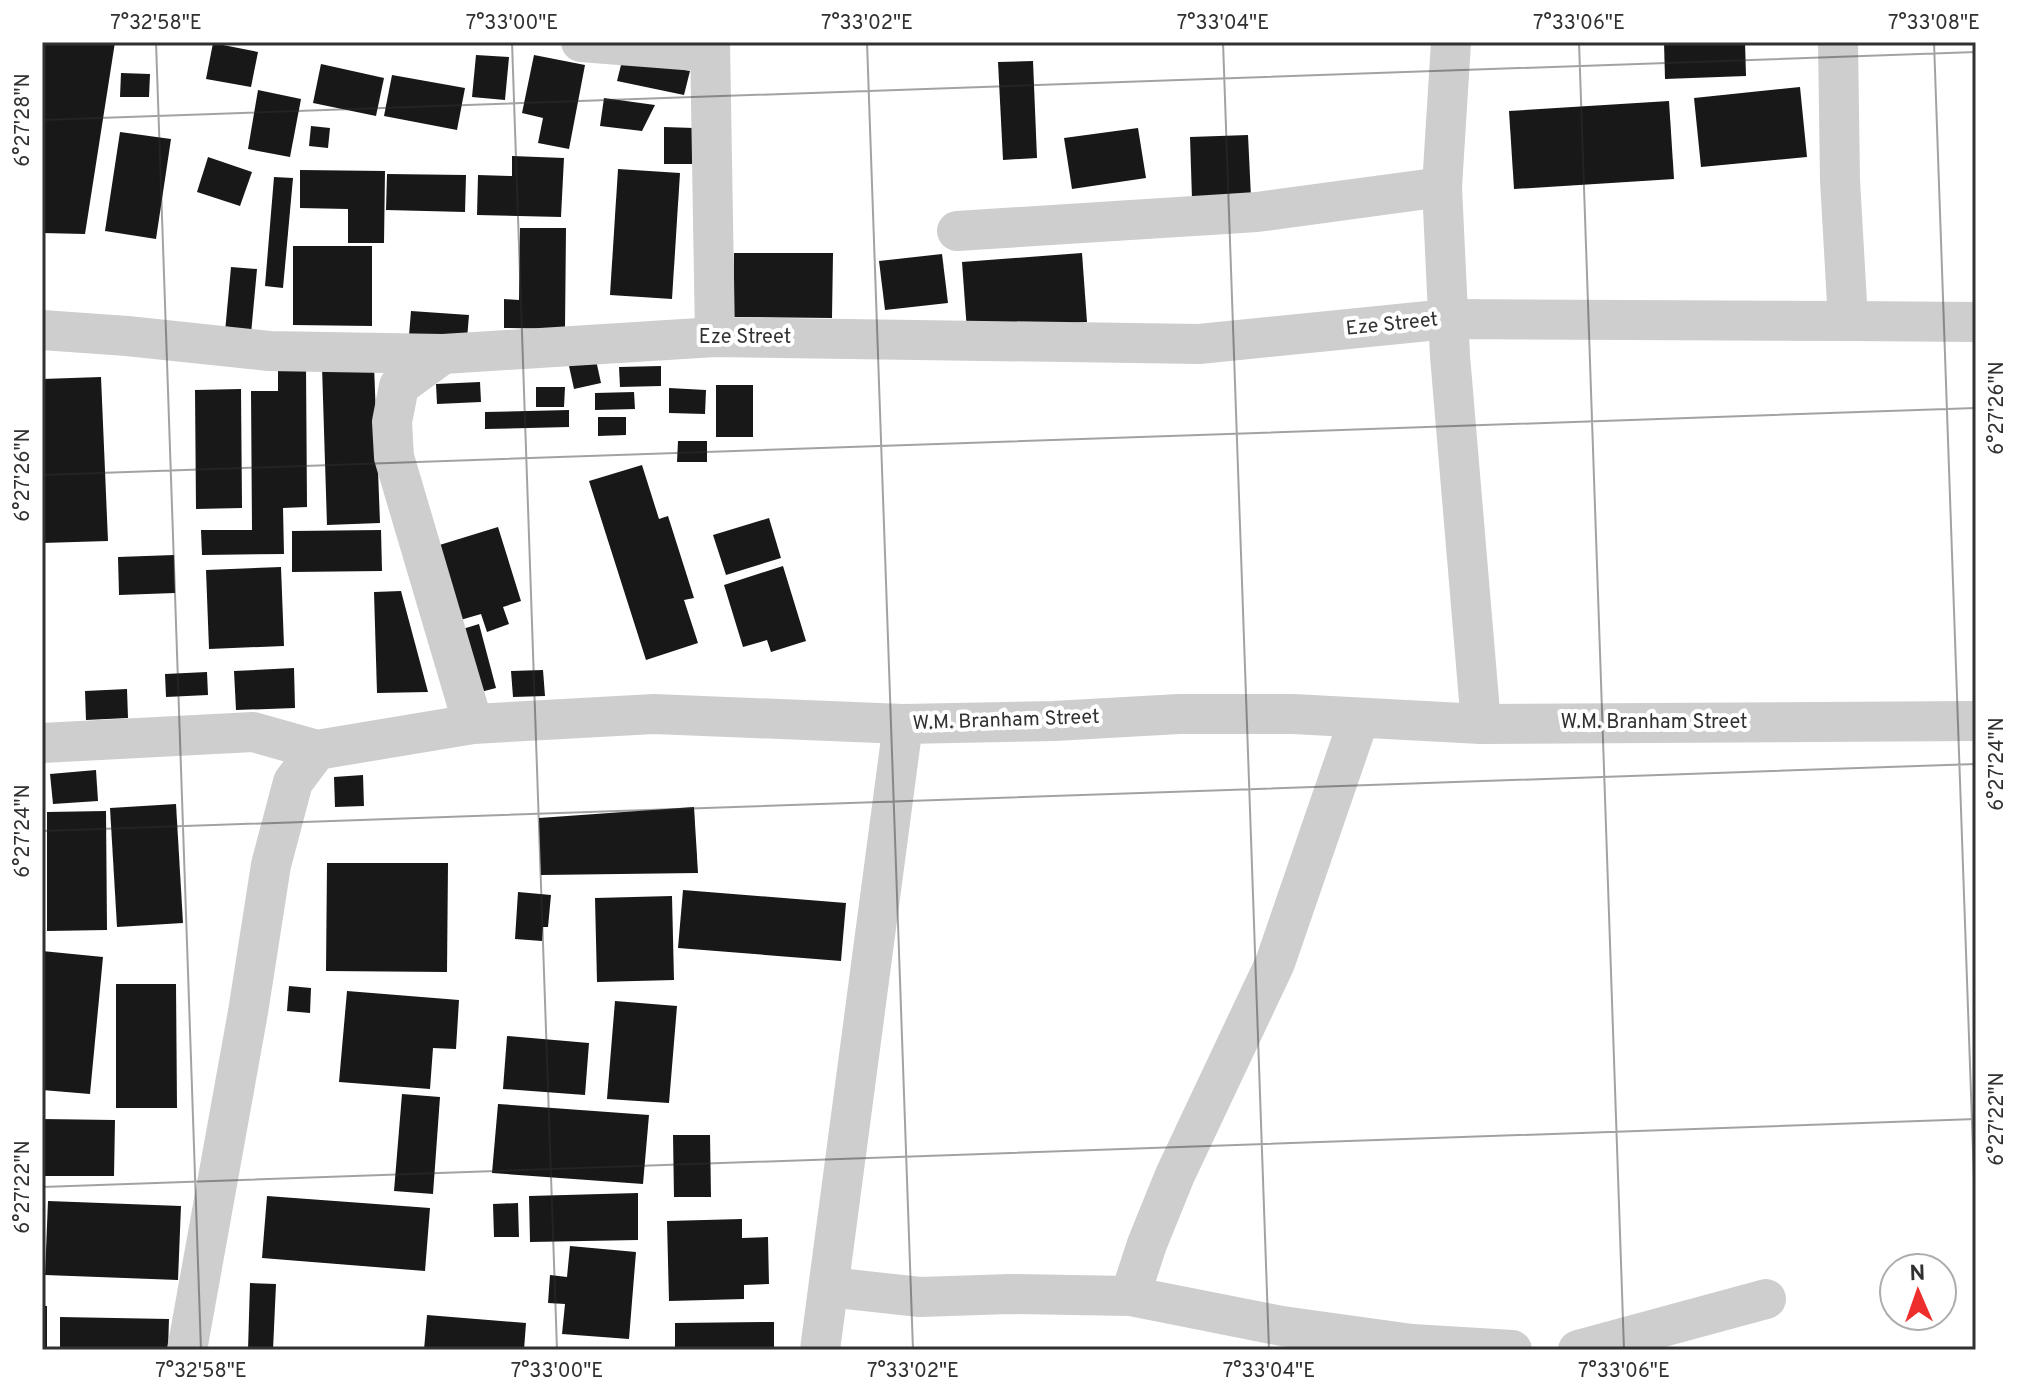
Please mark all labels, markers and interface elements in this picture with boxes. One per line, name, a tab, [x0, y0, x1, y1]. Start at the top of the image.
text: 7°32'58"E	[110, 11, 202, 37]
text: 7°33'00"E	[466, 11, 558, 37]
text: 7°33'02"E	[821, 11, 913, 37]
text: 7°33'04"E	[1177, 11, 1269, 37]
text: 7°33'06"E	[1533, 11, 1625, 37]
text: 7°33'08"E	[1888, 11, 1980, 37]
text: 6°27'28"N	[11, 73, 37, 167]
street label: Eze Street	[1345, 307, 1439, 343]
street label: Eze Street	[699, 325, 791, 351]
text: 6°27'26"N	[1985, 361, 2011, 455]
text: 6°27'26"N	[11, 428, 37, 522]
street label: W.M. Branham Street	[912, 705, 1100, 737]
street label: W.M. Branham Street	[1560, 710, 1748, 736]
text: 6°27'24"N	[1985, 717, 2011, 811]
text: 6°27'24"N	[11, 784, 37, 878]
text: 6°27'22"N	[1985, 1072, 2011, 1166]
text: 6°27'22"N	[11, 1140, 37, 1234]
north arrow	[1878, 1252, 1958, 1332]
text: N	[1909, 1261, 1926, 1288]
text: 7°32'58"E	[155, 1359, 247, 1385]
text: 7°33'00"E	[511, 1359, 603, 1385]
text: 7°33'02"E	[867, 1359, 959, 1385]
text: 7°33'04"E	[1223, 1359, 1315, 1385]
text: 7°33'06"E	[1578, 1359, 1670, 1385]

